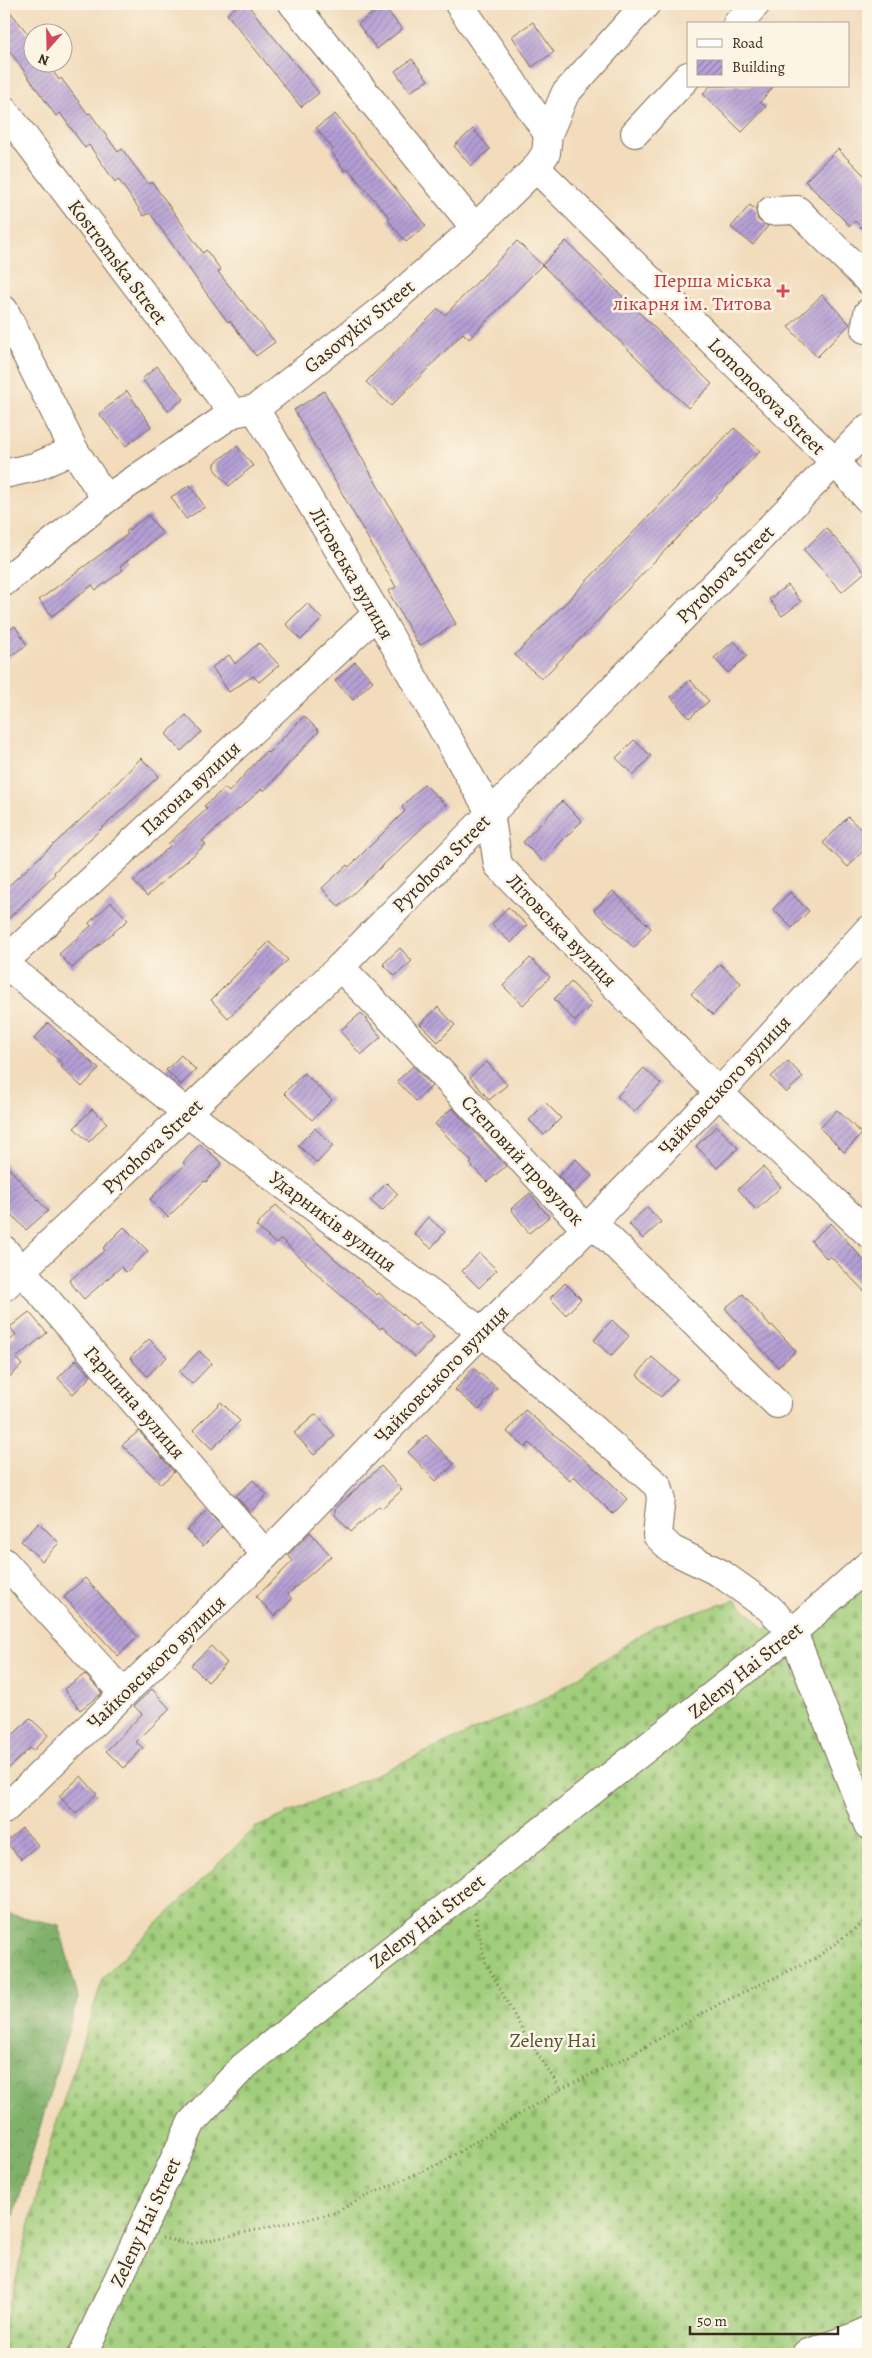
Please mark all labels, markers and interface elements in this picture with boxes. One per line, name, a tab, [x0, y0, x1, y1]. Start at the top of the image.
north arrow	[22, 22, 72, 72]
legend	[687, 22, 850, 88]
text: Road	[732, 33, 764, 53]
text: N	[36, 49, 52, 70]
text: Building	[732, 57, 785, 77]
street label: Kostromska Street	[61, 194, 174, 331]
place label: Перша міська лікарня ім. Титова	[613, 267, 773, 317]
street label: Gasovykiv Street	[298, 273, 421, 380]
marker: Перша міська лікарня ім. Титова	[776, 284, 790, 298]
street label: Lomonosova Street	[702, 332, 832, 461]
street label: Літовська вулиця	[303, 502, 400, 644]
street label: Pyrohova Street	[670, 519, 781, 629]
street label: Патона вулиця	[134, 735, 246, 842]
street label: Pyrohova Street	[386, 808, 497, 918]
street label: Літовська вулиця	[500, 868, 623, 993]
street label: Чайковського вулиця	[652, 1009, 797, 1161]
street label: Степовий провулок	[455, 1089, 590, 1232]
street label: Pyrohova Street	[96, 1092, 209, 1200]
street label: Ударників вулиця	[263, 1164, 402, 1278]
street label: Чайковського вулиця	[368, 1299, 515, 1450]
street label: Гаршина вулиця	[78, 1340, 191, 1465]
street label: Чайковського вулиця	[81, 1589, 232, 1736]
street label: Zeleny Hai Street	[682, 1616, 809, 1725]
street label: Zeleny Hai Street	[364, 1867, 491, 1975]
park label: Zeleny Hai	[510, 2027, 596, 2054]
street label: Zeleny Hai Street	[104, 2153, 187, 2291]
scale bar	[690, 2303, 837, 2335]
text: 50 m	[697, 2311, 727, 2331]

